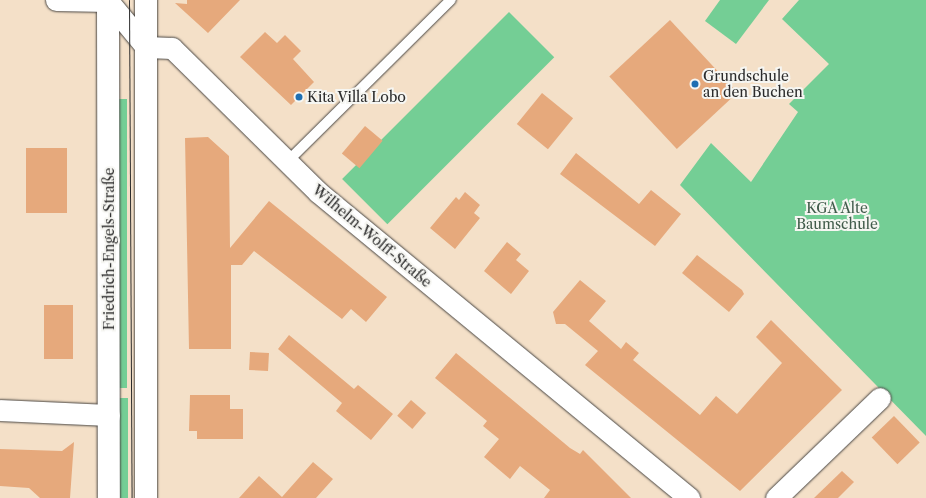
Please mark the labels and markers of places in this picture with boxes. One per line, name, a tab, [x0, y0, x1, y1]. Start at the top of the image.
place label: Grundschule an den Buchen	[703, 68, 803, 100]
marker: Grundschule an den Buchen	[690, 79, 700, 89]
place label: Kita Villa Lobo	[307, 89, 407, 105]
marker: Kita Villa Lobo	[294, 92, 304, 102]

